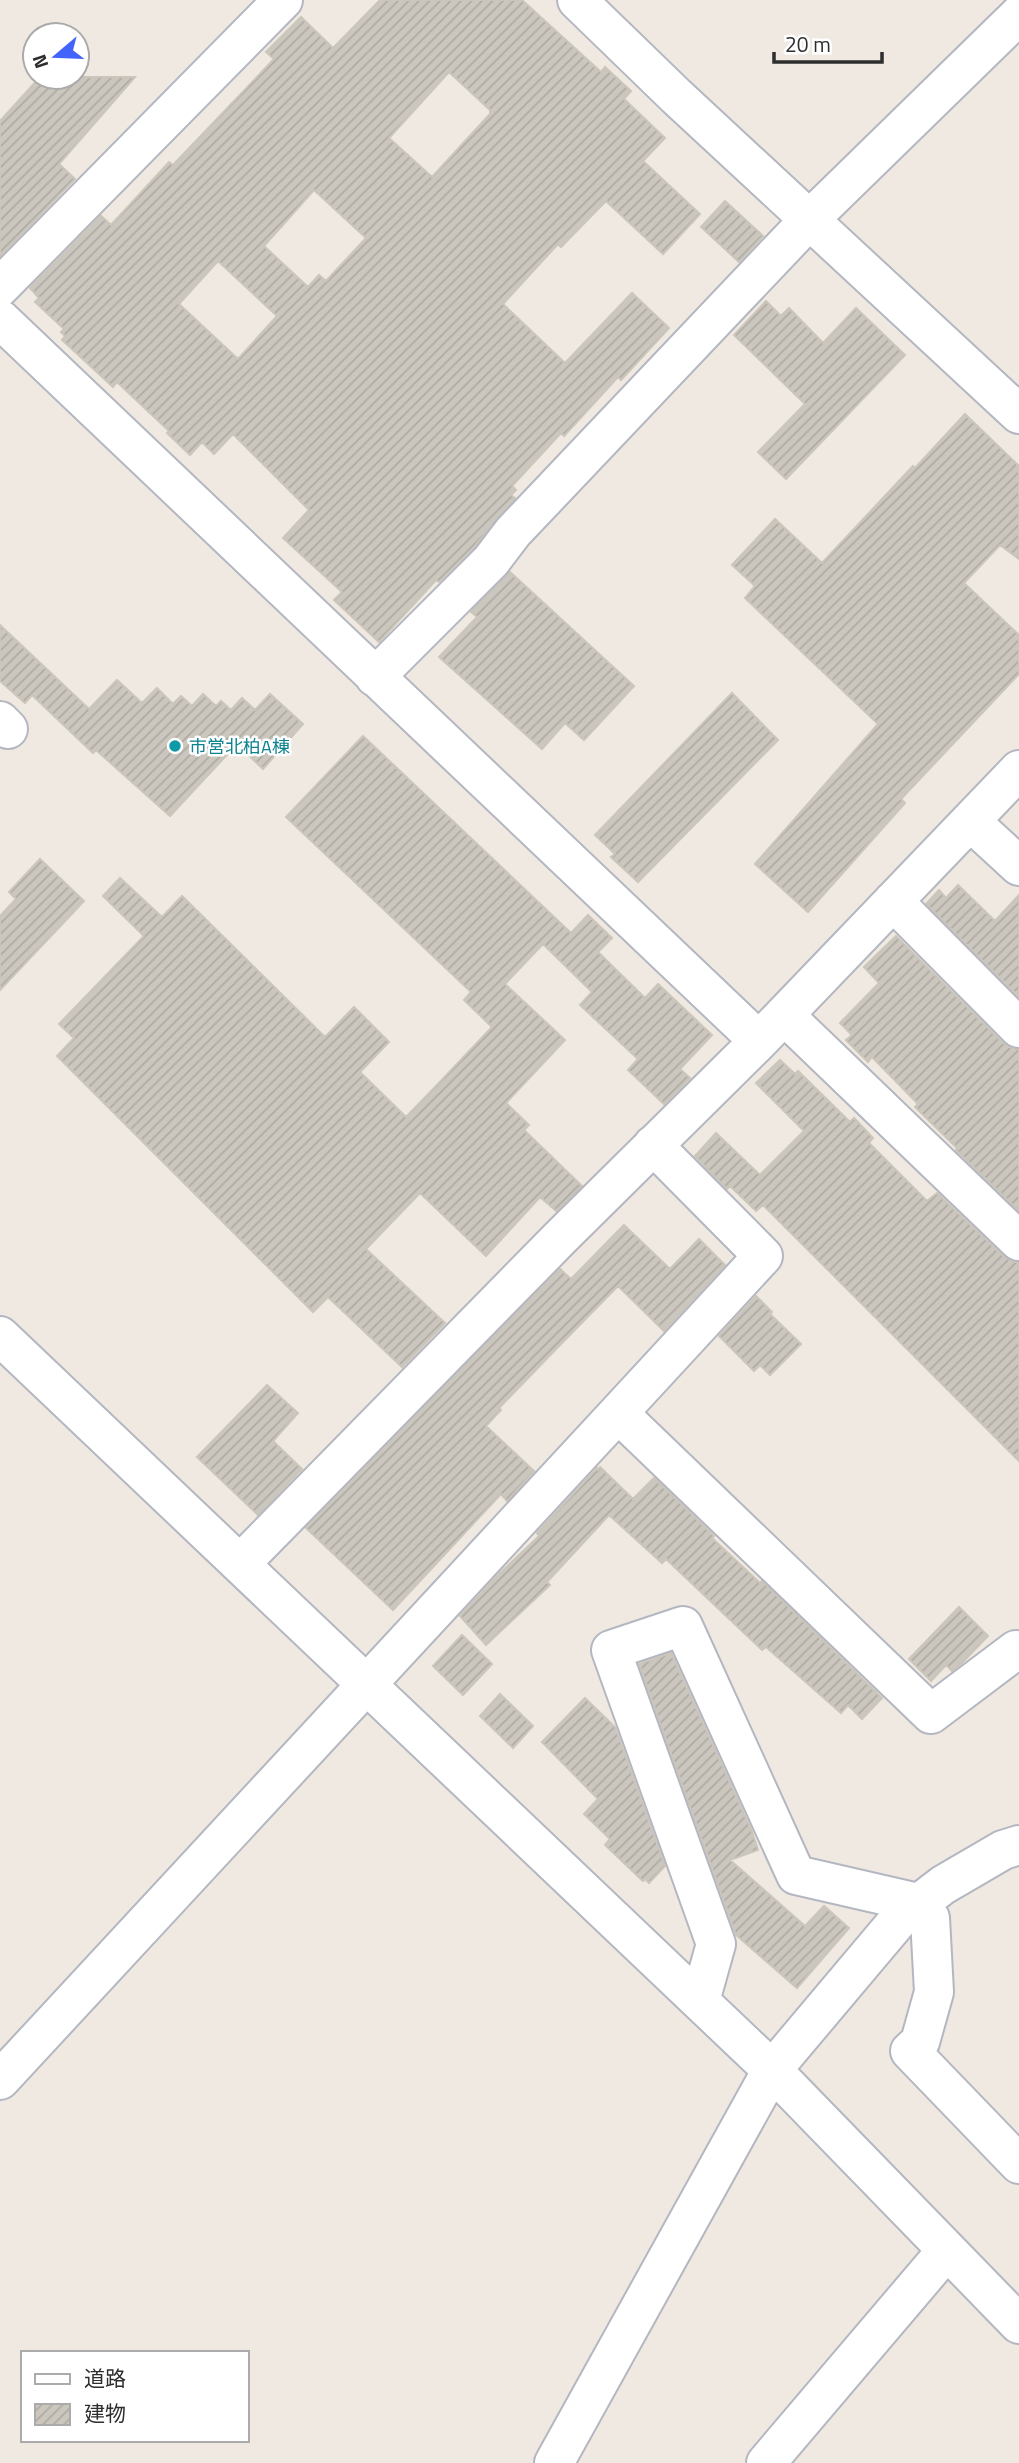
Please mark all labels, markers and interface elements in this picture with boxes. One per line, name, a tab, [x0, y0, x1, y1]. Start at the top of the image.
north arrow	[21, 21, 91, 91]
scale bar	[774, 21, 883, 65]
text: 20 m	[785, 28, 831, 60]
text: N	[24, 51, 55, 73]
place label: 市営北柏A棟	[189, 733, 290, 760]
marker: 市営北柏A棟	[167, 738, 183, 754]
legend	[21, 2351, 248, 2442]
text: 道路	[84, 2362, 126, 2394]
text: 建物	[84, 2397, 126, 2429]

